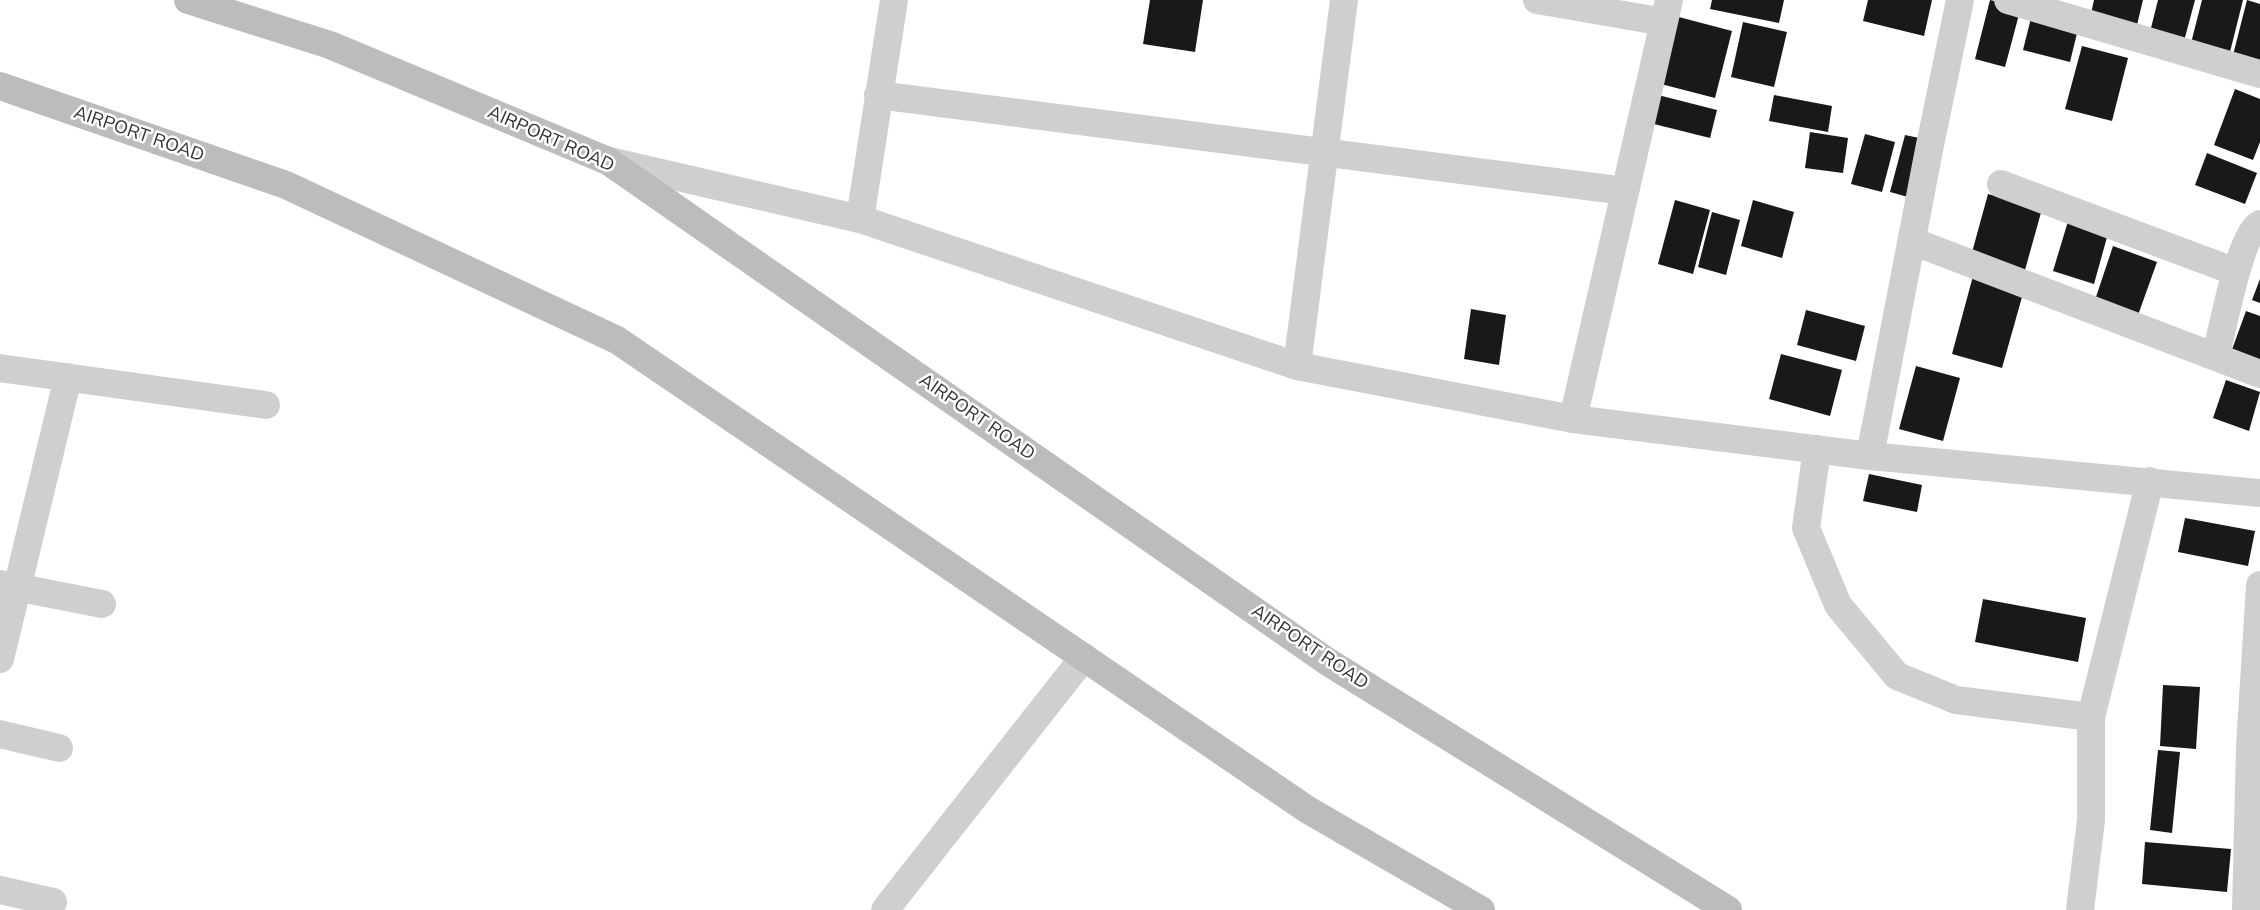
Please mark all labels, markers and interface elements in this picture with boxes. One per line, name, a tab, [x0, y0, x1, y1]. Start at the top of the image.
street label: AIRPORT ROAD	[484, 101, 618, 177]
street label: AIRPORT ROAD	[71, 102, 207, 166]
street label: AIRPORT ROAD	[915, 369, 1039, 465]
street label: AIRPORT ROAD	[1248, 600, 1372, 694]

